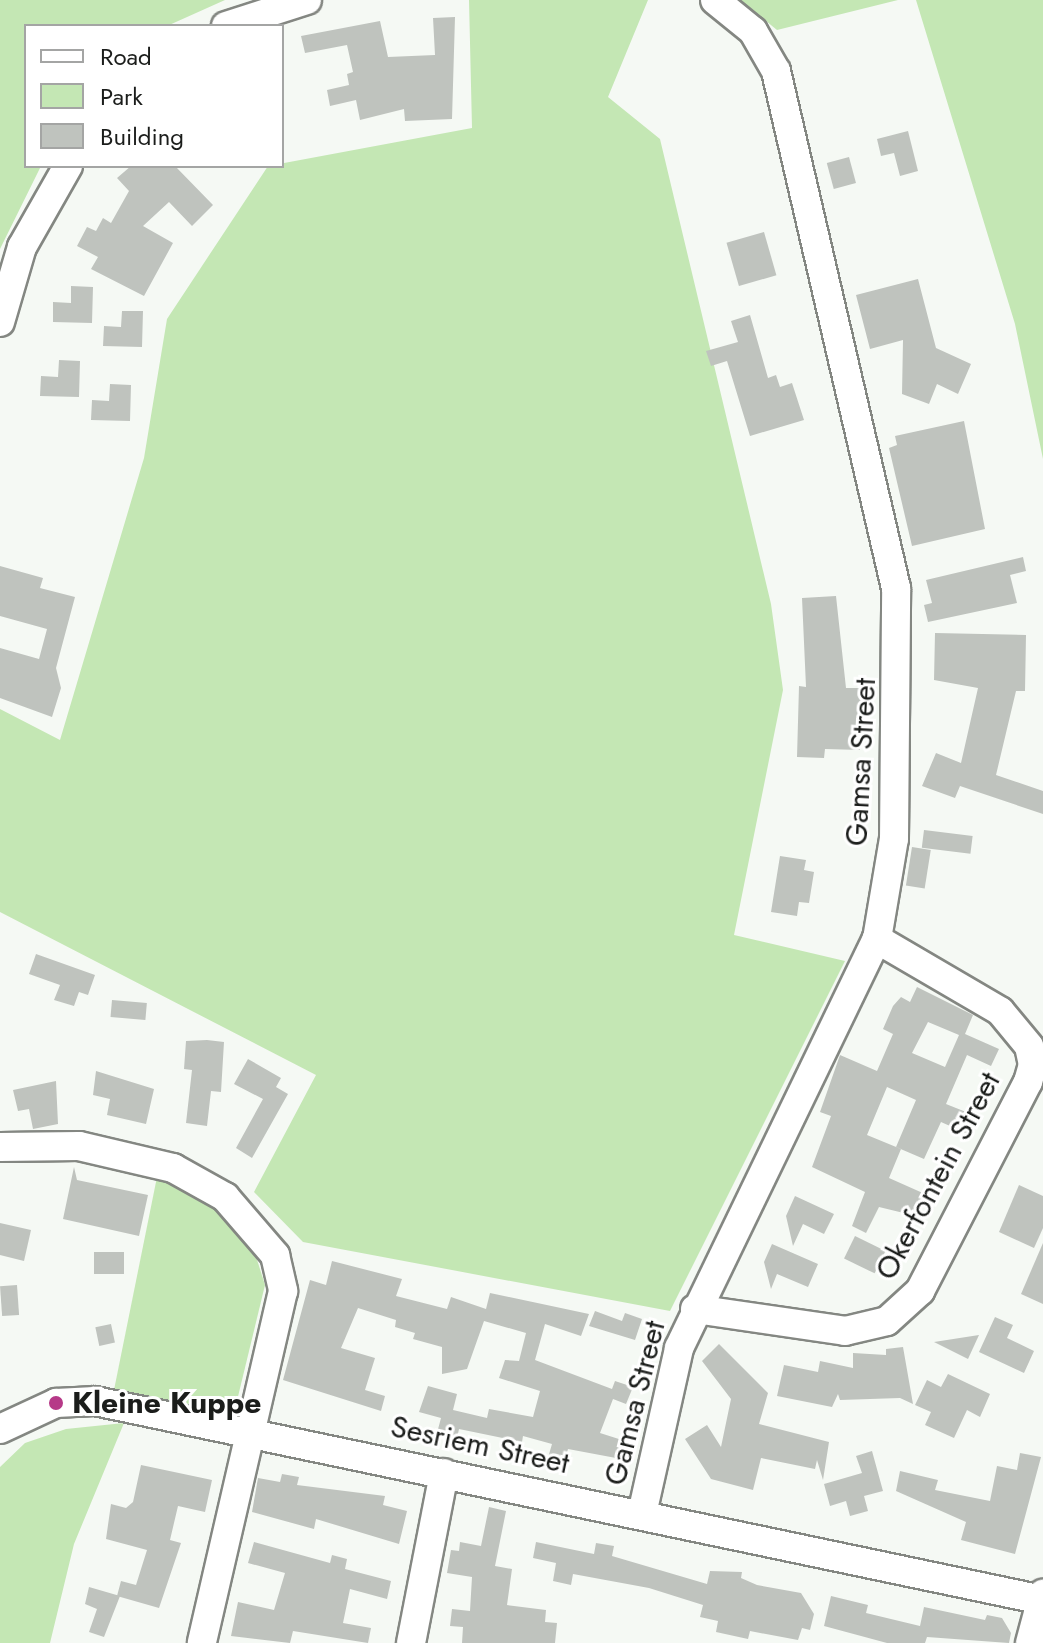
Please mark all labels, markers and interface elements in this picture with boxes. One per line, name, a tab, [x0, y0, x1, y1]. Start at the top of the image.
legend	[24, 24, 284, 168]
text: Road	[100, 39, 152, 74]
text: Park	[100, 79, 143, 114]
text: Building	[100, 119, 184, 154]
street label: Gamsa Street	[839, 677, 883, 847]
street label: Okerfontein Street	[868, 1066, 1008, 1286]
street label: Gamsa Street	[597, 1317, 673, 1489]
place label: Kleine Kuppe	[72, 1385, 262, 1421]
marker: Kleine Kuppe	[47, 1394, 65, 1412]
street label: Sesriem Street	[387, 1409, 573, 1481]

